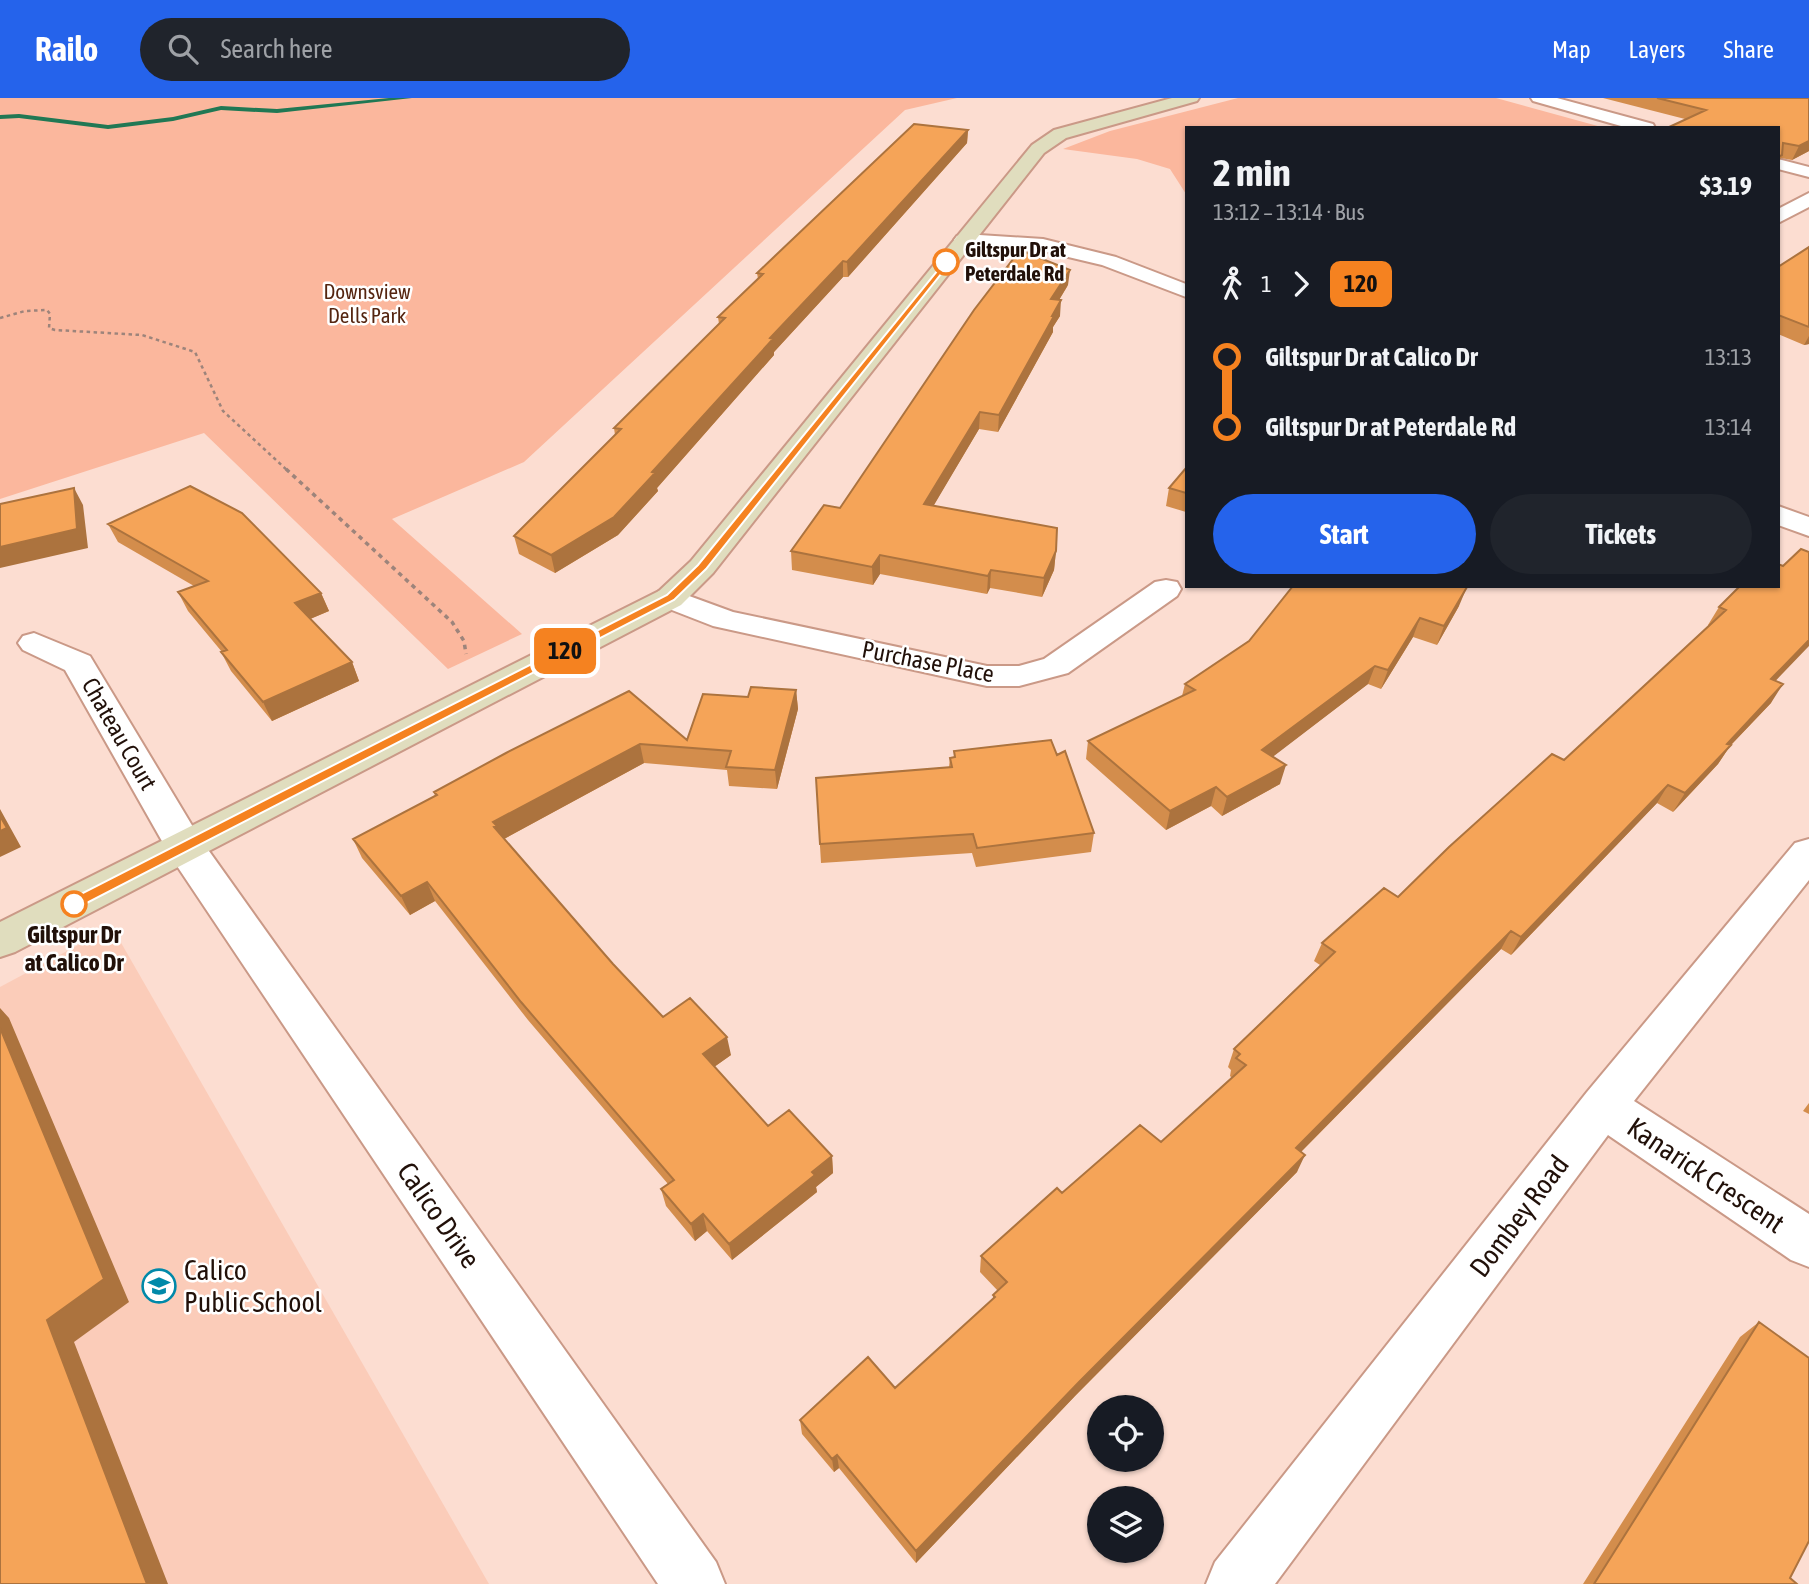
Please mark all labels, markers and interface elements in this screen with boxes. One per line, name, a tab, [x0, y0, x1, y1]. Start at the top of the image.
search box	[140, 18, 630, 81]
text: Railo	[35, 30, 98, 68]
icon: search	[164, 30, 202, 68]
text: Search here	[220, 34, 333, 64]
text: Map	[1552, 36, 1591, 63]
text: Layers	[1629, 36, 1685, 63]
text: Share	[1723, 36, 1774, 63]
text: 2 min	[1213, 151, 1291, 194]
text: $3.19	[1700, 171, 1752, 201]
text: 13:12 – 13:14 · Bus	[1213, 199, 1365, 225]
place label: Giltspur Dr at Peterdale Rd	[965, 237, 1066, 285]
marker: Giltspur Dr at Peterdale Rd	[933, 249, 959, 275]
icon: walk	[1213, 265, 1251, 303]
icon: forward	[1282, 265, 1320, 303]
text: 120	[1344, 270, 1378, 297]
text: 1	[1261, 271, 1272, 297]
park label: Downsview Dells Park	[324, 279, 411, 327]
text: Giltspur Dr at Calico Dr	[1265, 342, 1478, 372]
text: 13:13	[1705, 344, 1752, 370]
text: Giltspur Dr at Peterdale Rd	[1265, 412, 1516, 442]
text: 13:14	[1705, 414, 1752, 440]
button: Start	[1213, 494, 1476, 574]
button: Tickets	[1490, 494, 1752, 574]
line badge: 120	[525, 628, 605, 674]
street label: Purchase Place	[860, 635, 996, 688]
text: 120	[548, 637, 582, 664]
street label: Chateau Court	[77, 673, 162, 795]
marker: Giltspur Dr at Calico Dr	[61, 891, 87, 917]
place label: Giltspur Dr at Calico Dr	[24, 921, 125, 976]
street label: Kanarick Crescent	[1622, 1111, 1790, 1239]
street label: Dombey Road	[1463, 1149, 1575, 1283]
street label: Calico Drive	[391, 1156, 487, 1274]
place label: Calico Public School	[184, 1254, 323, 1318]
school or university icon: Calico Public School	[140, 1267, 178, 1305]
map controls	[1087, 1395, 1164, 1563]
button: locate	[1087, 1395, 1164, 1472]
button: layers	[1087, 1486, 1164, 1563]

